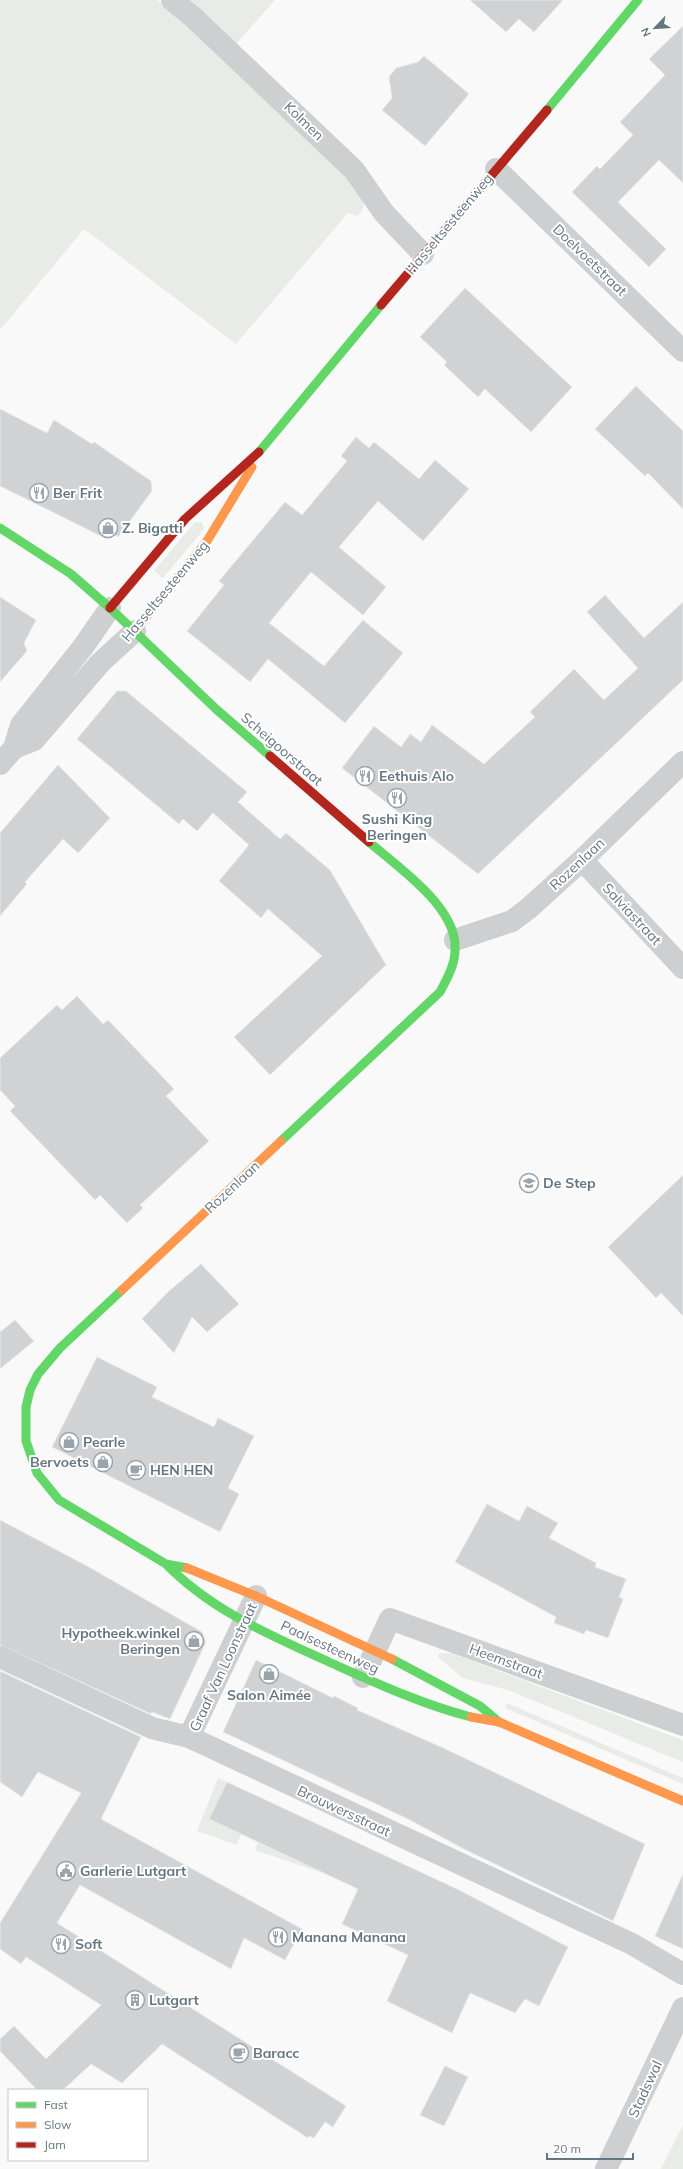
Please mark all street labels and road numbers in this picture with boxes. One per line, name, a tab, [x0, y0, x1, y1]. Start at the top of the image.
street label: Kolmen	[280, 98, 328, 144]
street label: Hasseltsesteenweg	[401, 170, 497, 278]
street label: Doelvoetstraat	[549, 220, 631, 300]
street label: Hasseltsesteenweg	[117, 537, 213, 645]
street label: Scheigoorstraat	[237, 709, 327, 790]
street label: Rozenlaan	[546, 834, 608, 894]
street label: Salviastraat	[599, 879, 665, 949]
street label: Rozenlaan	[201, 1157, 263, 1217]
street label: Graaf Van Loonstraat	[185, 1600, 261, 1734]
street label: Paalsesteenweg	[278, 1616, 382, 1678]
street label: Heemstraat	[467, 1639, 545, 1683]
street label: Brouwersstraat	[295, 1782, 394, 1840]
street label: Stadswal	[624, 2058, 666, 2120]

